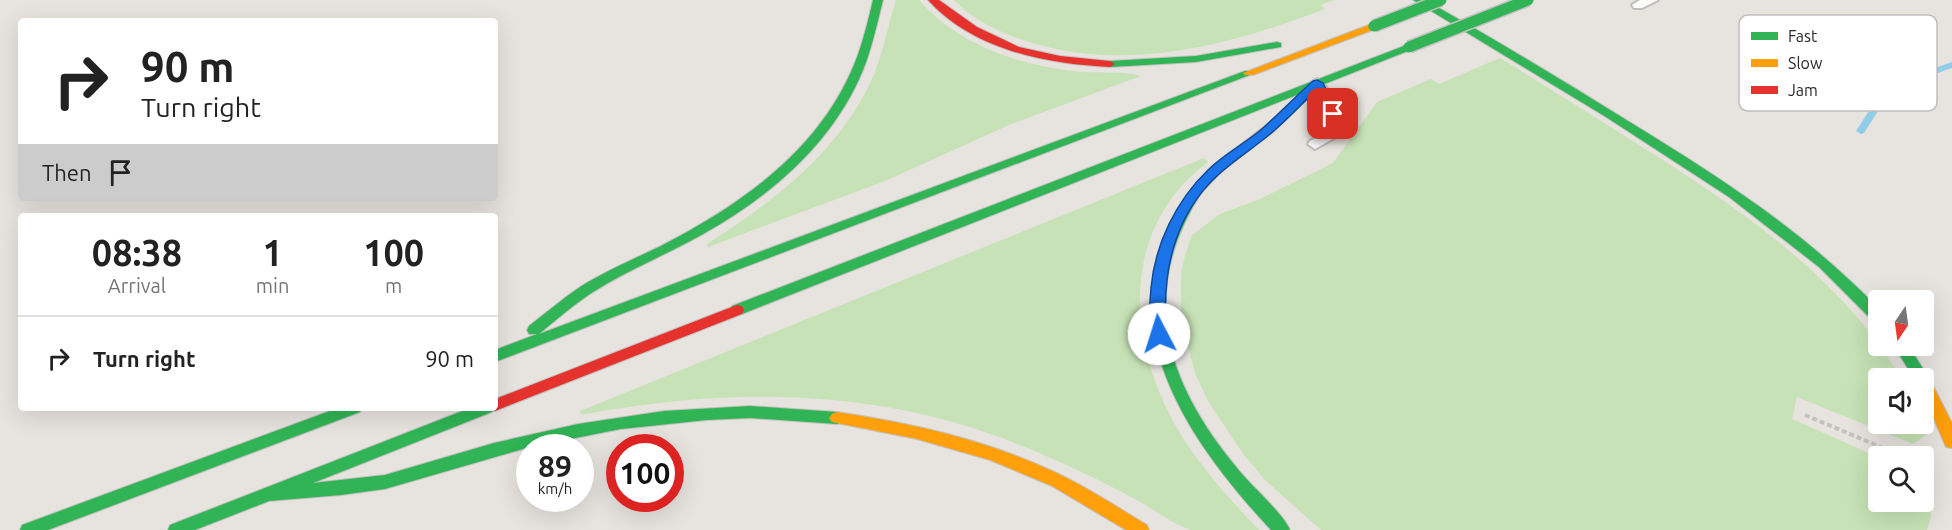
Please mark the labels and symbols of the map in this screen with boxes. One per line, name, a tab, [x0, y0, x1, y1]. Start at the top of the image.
legend	[1739, 15, 1937, 111]
text: Fast	[1788, 27, 1818, 45]
text: Slow	[1788, 54, 1823, 72]
text: Jam	[1788, 81, 1818, 99]
pin	[1307, 88, 1358, 139]
north arrow	[1868, 290, 1934, 356]
position arrow	[1127, 302, 1191, 366]
speed limit sign: 100	[606, 434, 684, 512]

